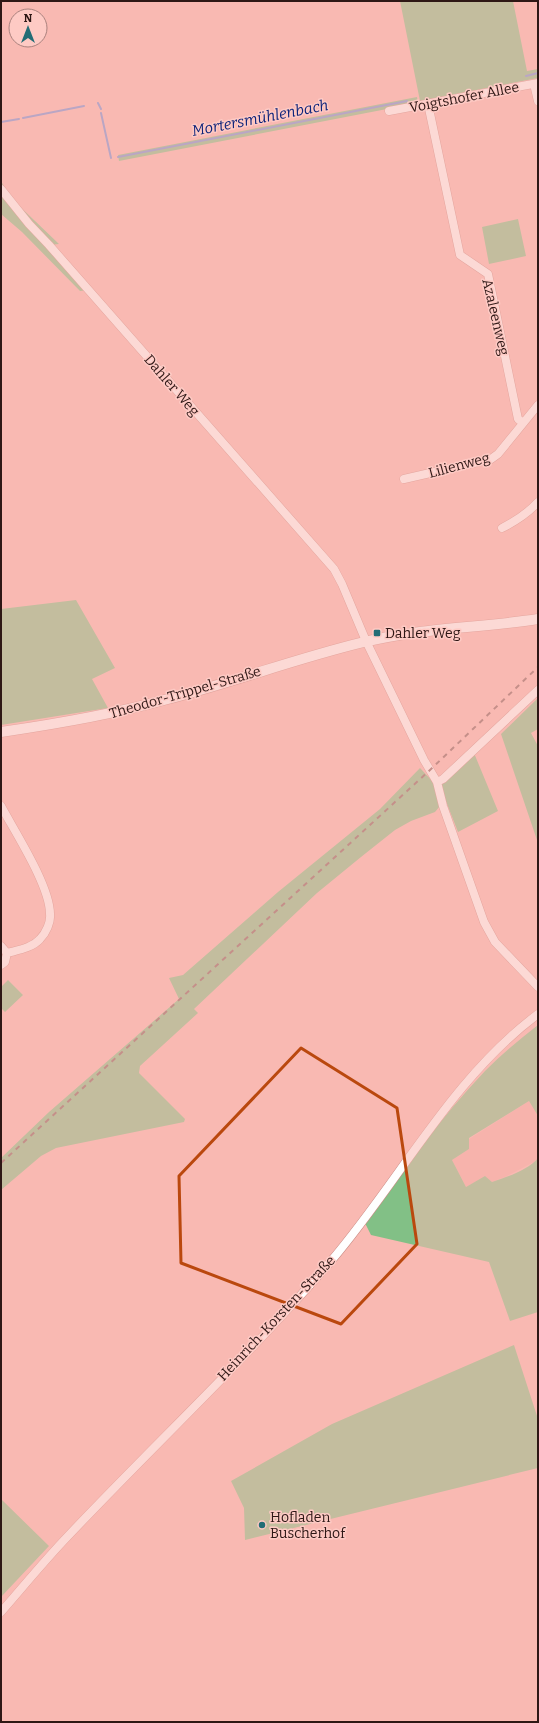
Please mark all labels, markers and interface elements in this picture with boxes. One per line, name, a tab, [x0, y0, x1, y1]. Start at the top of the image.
north arrow	[8, 8, 48, 48]
text: N	[24, 12, 33, 25]
street label: Voigtshofer Allee	[408, 79, 520, 116]
water label: Mortersmühlenbach	[190, 96, 330, 140]
street label: Azaleenweg	[478, 277, 513, 357]
street label: Dahler Weg	[140, 351, 203, 420]
street label: Lilienweg	[427, 449, 492, 482]
place label: Dahler Weg	[385, 625, 461, 642]
marker: Dahler Weg	[372, 628, 382, 638]
street label: Theodor-Trippel-Straße	[107, 663, 263, 722]
street label: Heinrich-Korsten-Straße	[214, 1252, 339, 1384]
place label: Hofladen Buscherhof	[270, 1509, 346, 1542]
marker: Hofladen Buscherhof	[257, 1520, 267, 1530]

